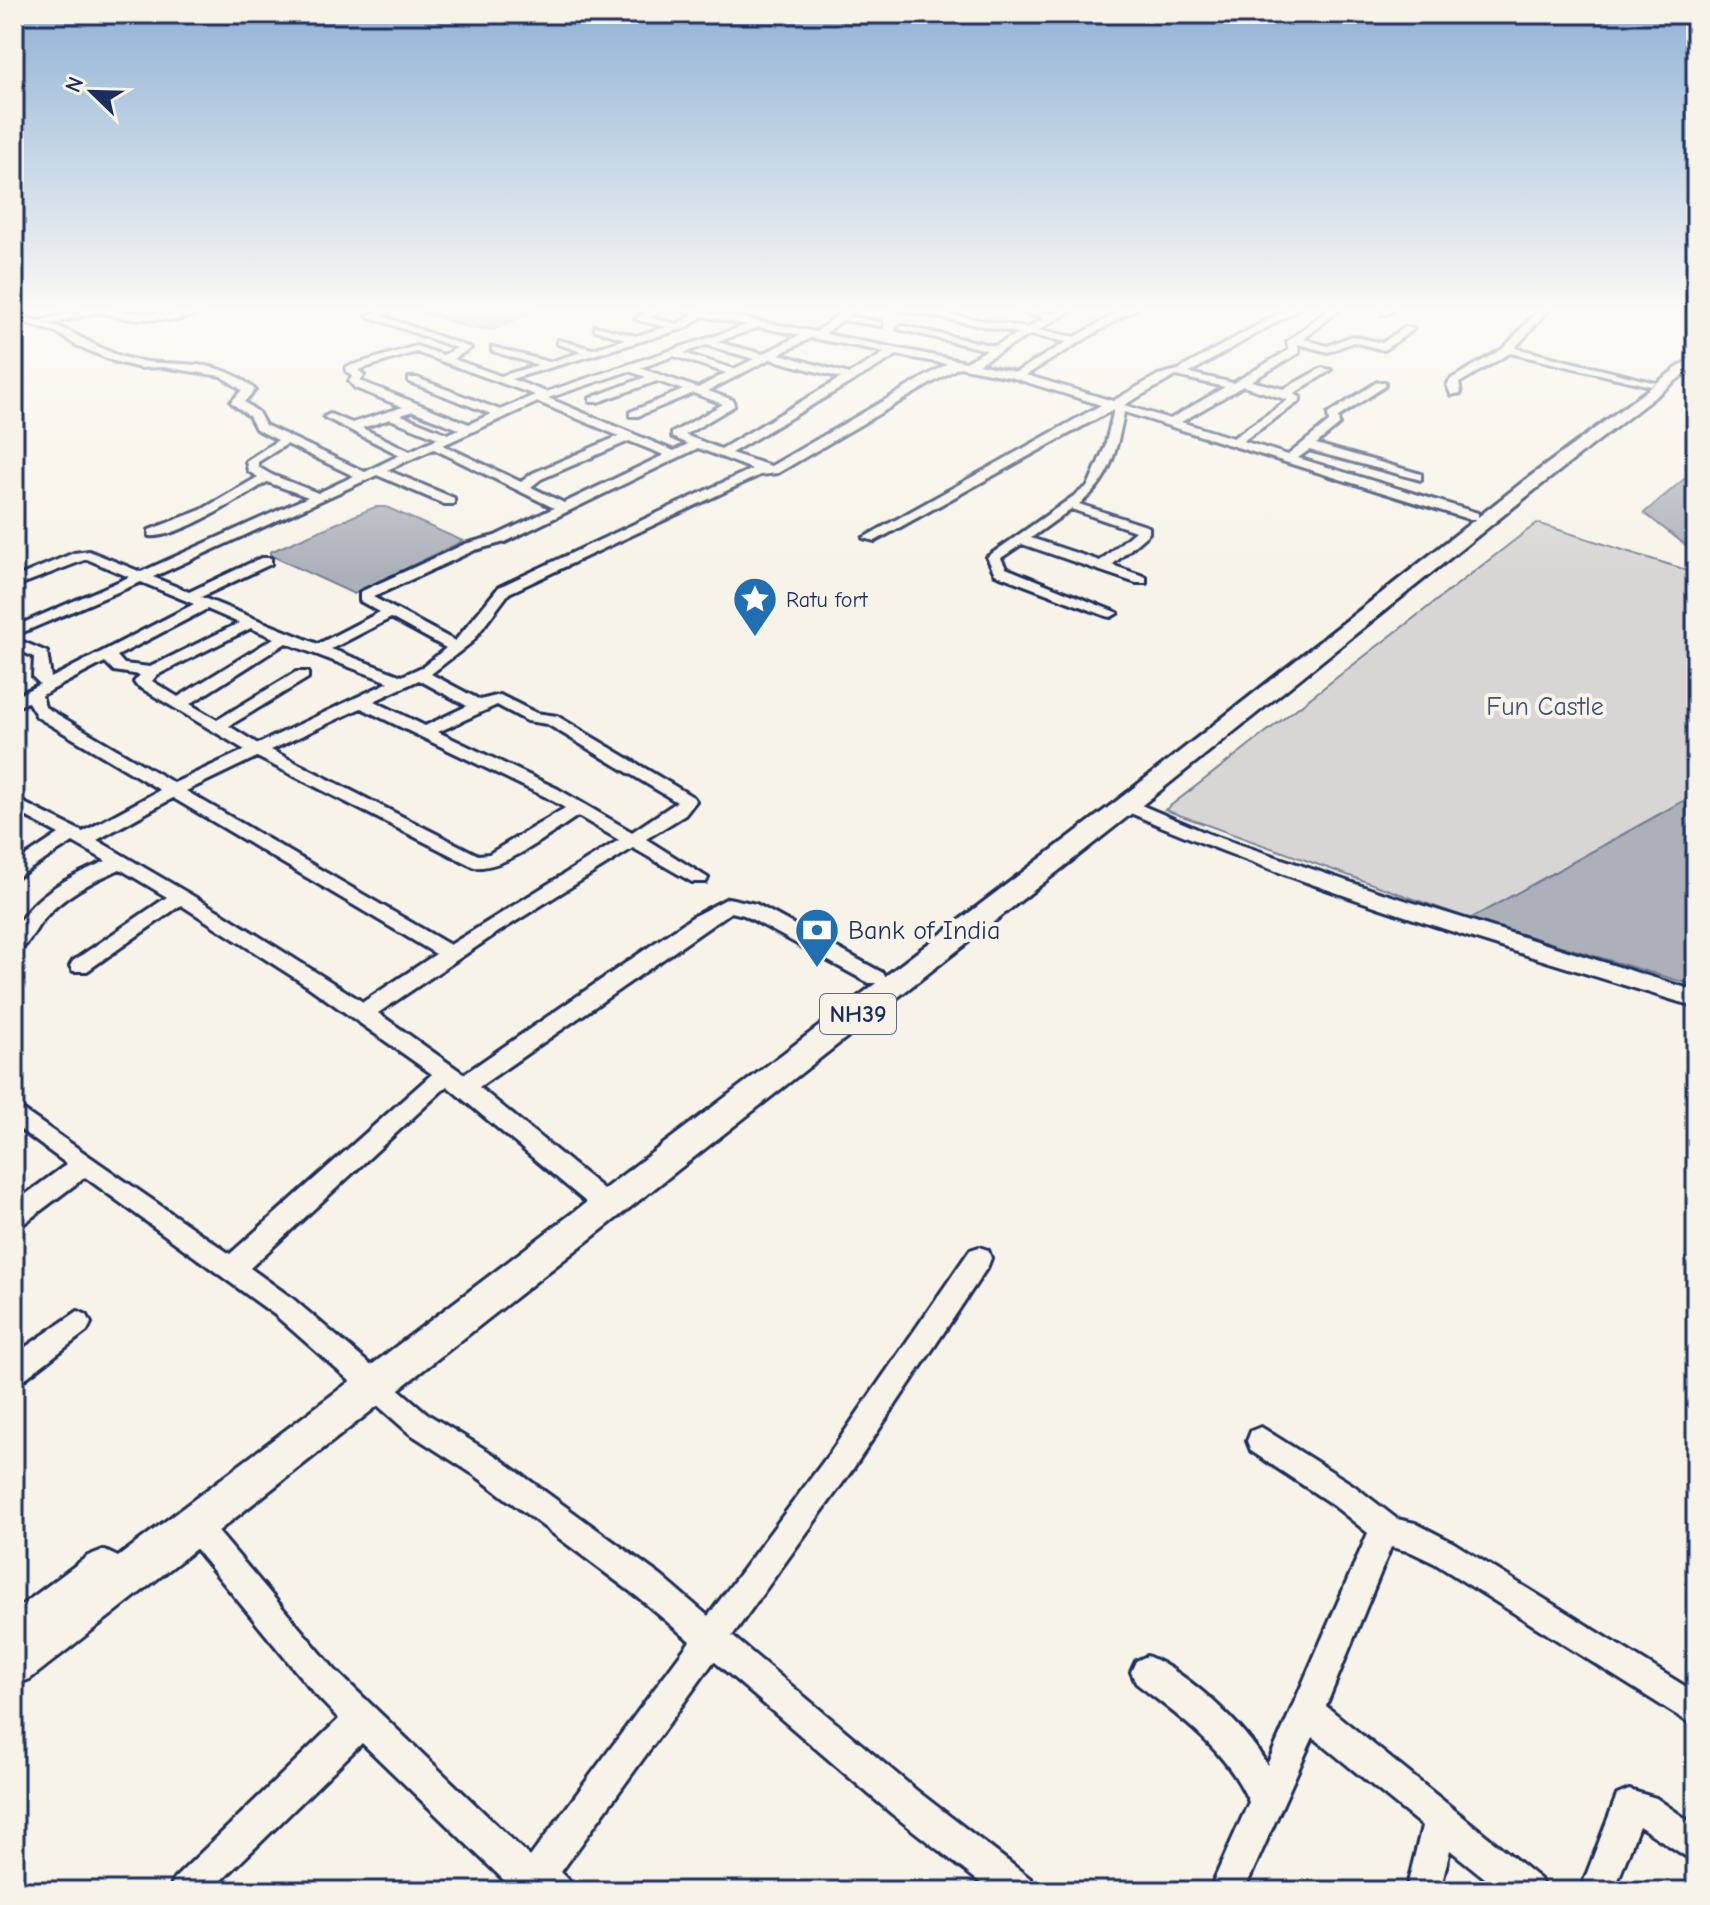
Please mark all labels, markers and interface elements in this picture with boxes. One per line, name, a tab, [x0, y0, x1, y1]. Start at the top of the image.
north arrow	[52, 52, 132, 132]
text: N	[60, 73, 89, 96]
place icon: Ratu fort	[731, 575, 779, 638]
place label: Ratu fort	[786, 587, 868, 613]
park label: Fun Castle	[1486, 692, 1604, 722]
bank icon: Bank of India	[793, 906, 841, 969]
place label: Bank of India	[848, 916, 1000, 946]
road number: NH39	[820, 994, 896, 1034]

